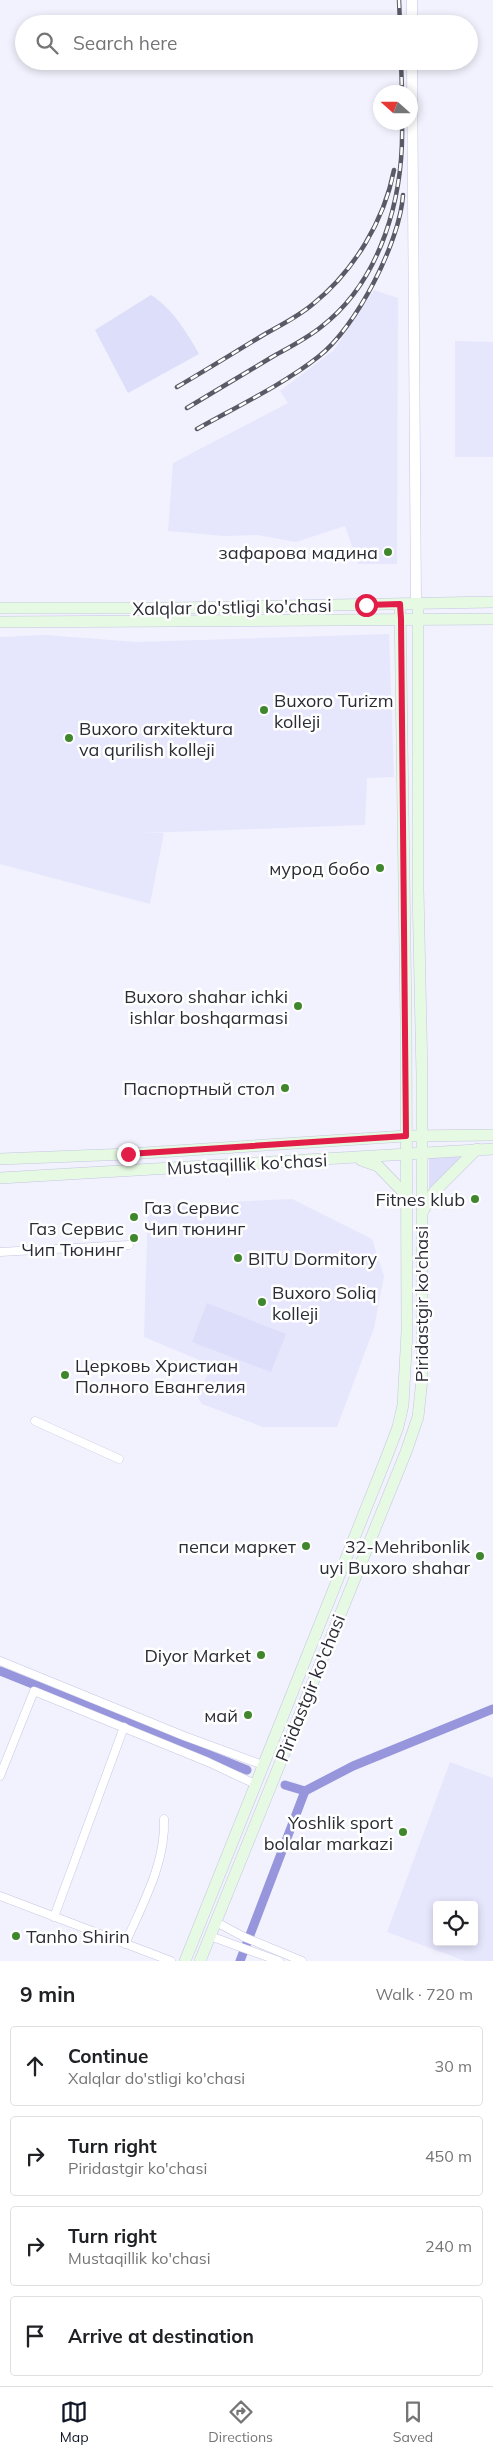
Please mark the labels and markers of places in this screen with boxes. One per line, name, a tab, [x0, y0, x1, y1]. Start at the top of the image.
place label: зафарова мадина	[219, 541, 378, 564]
marker: зафарова мадина	[382, 546, 394, 558]
place label: Buxoro Turizm kolleji	[274, 689, 394, 733]
marker: Buxoro Turizm kolleji	[258, 704, 270, 716]
place label: Buxoro arxitektura va qurilish kolleji	[79, 717, 233, 761]
marker: Buxoro arxitektura va qurilish kolleji	[63, 732, 75, 744]
place label: мурод бобо	[269, 857, 370, 880]
marker: мурод бобо	[374, 862, 386, 874]
place label: Buxoro shahar ichki ishlar boshqarmasi	[124, 985, 288, 1029]
marker: Buxoro shahar ichki ishlar boshqarmasi	[292, 1000, 304, 1012]
place label: Паспортный стол	[123, 1077, 275, 1100]
marker: Паспортный стол	[279, 1082, 291, 1094]
place label: Fitnes klub	[376, 1188, 465, 1211]
marker: Fitnes klub	[469, 1193, 481, 1205]
place label: Газ Сервис Чип тюнинг	[144, 1196, 245, 1240]
marker: Газ Сервис Чип тюнинг	[128, 1211, 140, 1223]
place label: Газ Сервис Чип Тюнинг	[22, 1217, 124, 1261]
marker: Газ Сервис Чип Тюнинг	[128, 1232, 140, 1244]
place label: BITU Dormitory	[248, 1247, 378, 1270]
marker: BITU Dormitory	[232, 1252, 244, 1264]
place label: Buxoro Soliq kolleji	[272, 1281, 377, 1325]
marker: Buxoro Soliq kolleji	[256, 1296, 268, 1308]
place label: Церковь Христиан Полного Евангелия	[75, 1354, 246, 1398]
marker: Церковь Христиан Полного Евангелия	[59, 1369, 71, 1381]
place label: пепси маркет	[178, 1535, 297, 1558]
place label: 32-Mehribonlik uyi Buxoro shahar	[319, 1535, 471, 1579]
marker: пепси маркет	[300, 1540, 312, 1552]
marker: 32-Mehribonlik uyi Buxoro shahar	[474, 1550, 486, 1562]
place label: Diyor Market	[144, 1644, 251, 1667]
marker: Diyor Market	[255, 1649, 267, 1661]
place label: май	[204, 1704, 238, 1727]
marker: май	[242, 1709, 254, 1721]
place label: Yoshlik sport bolalar markazi	[264, 1811, 393, 1855]
marker: Yoshlik sport bolalar markazi	[397, 1826, 409, 1838]
place label: Tanho Shirin	[26, 1925, 130, 1948]
marker: Tanho Shirin	[10, 1930, 22, 1942]

